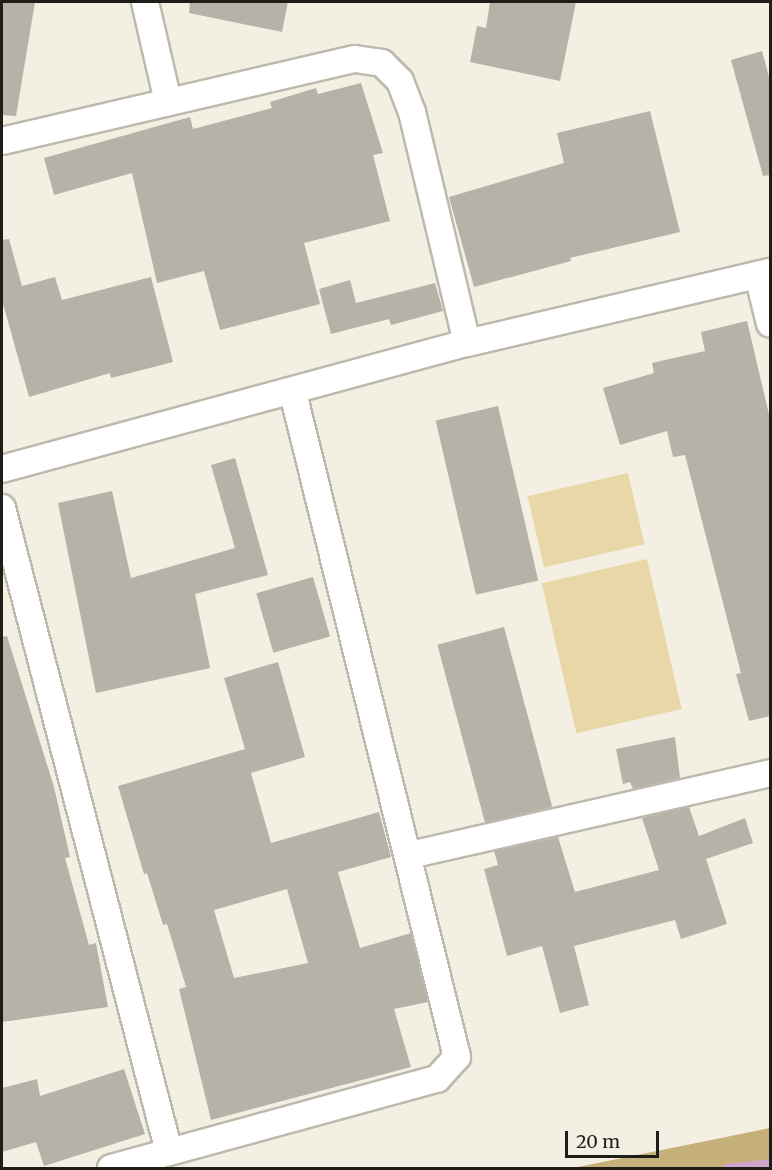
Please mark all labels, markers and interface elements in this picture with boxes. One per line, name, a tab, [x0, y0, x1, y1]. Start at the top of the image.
scale bar	[568, 1119, 662, 1157]
text: 20 m	[576, 1130, 620, 1153]

